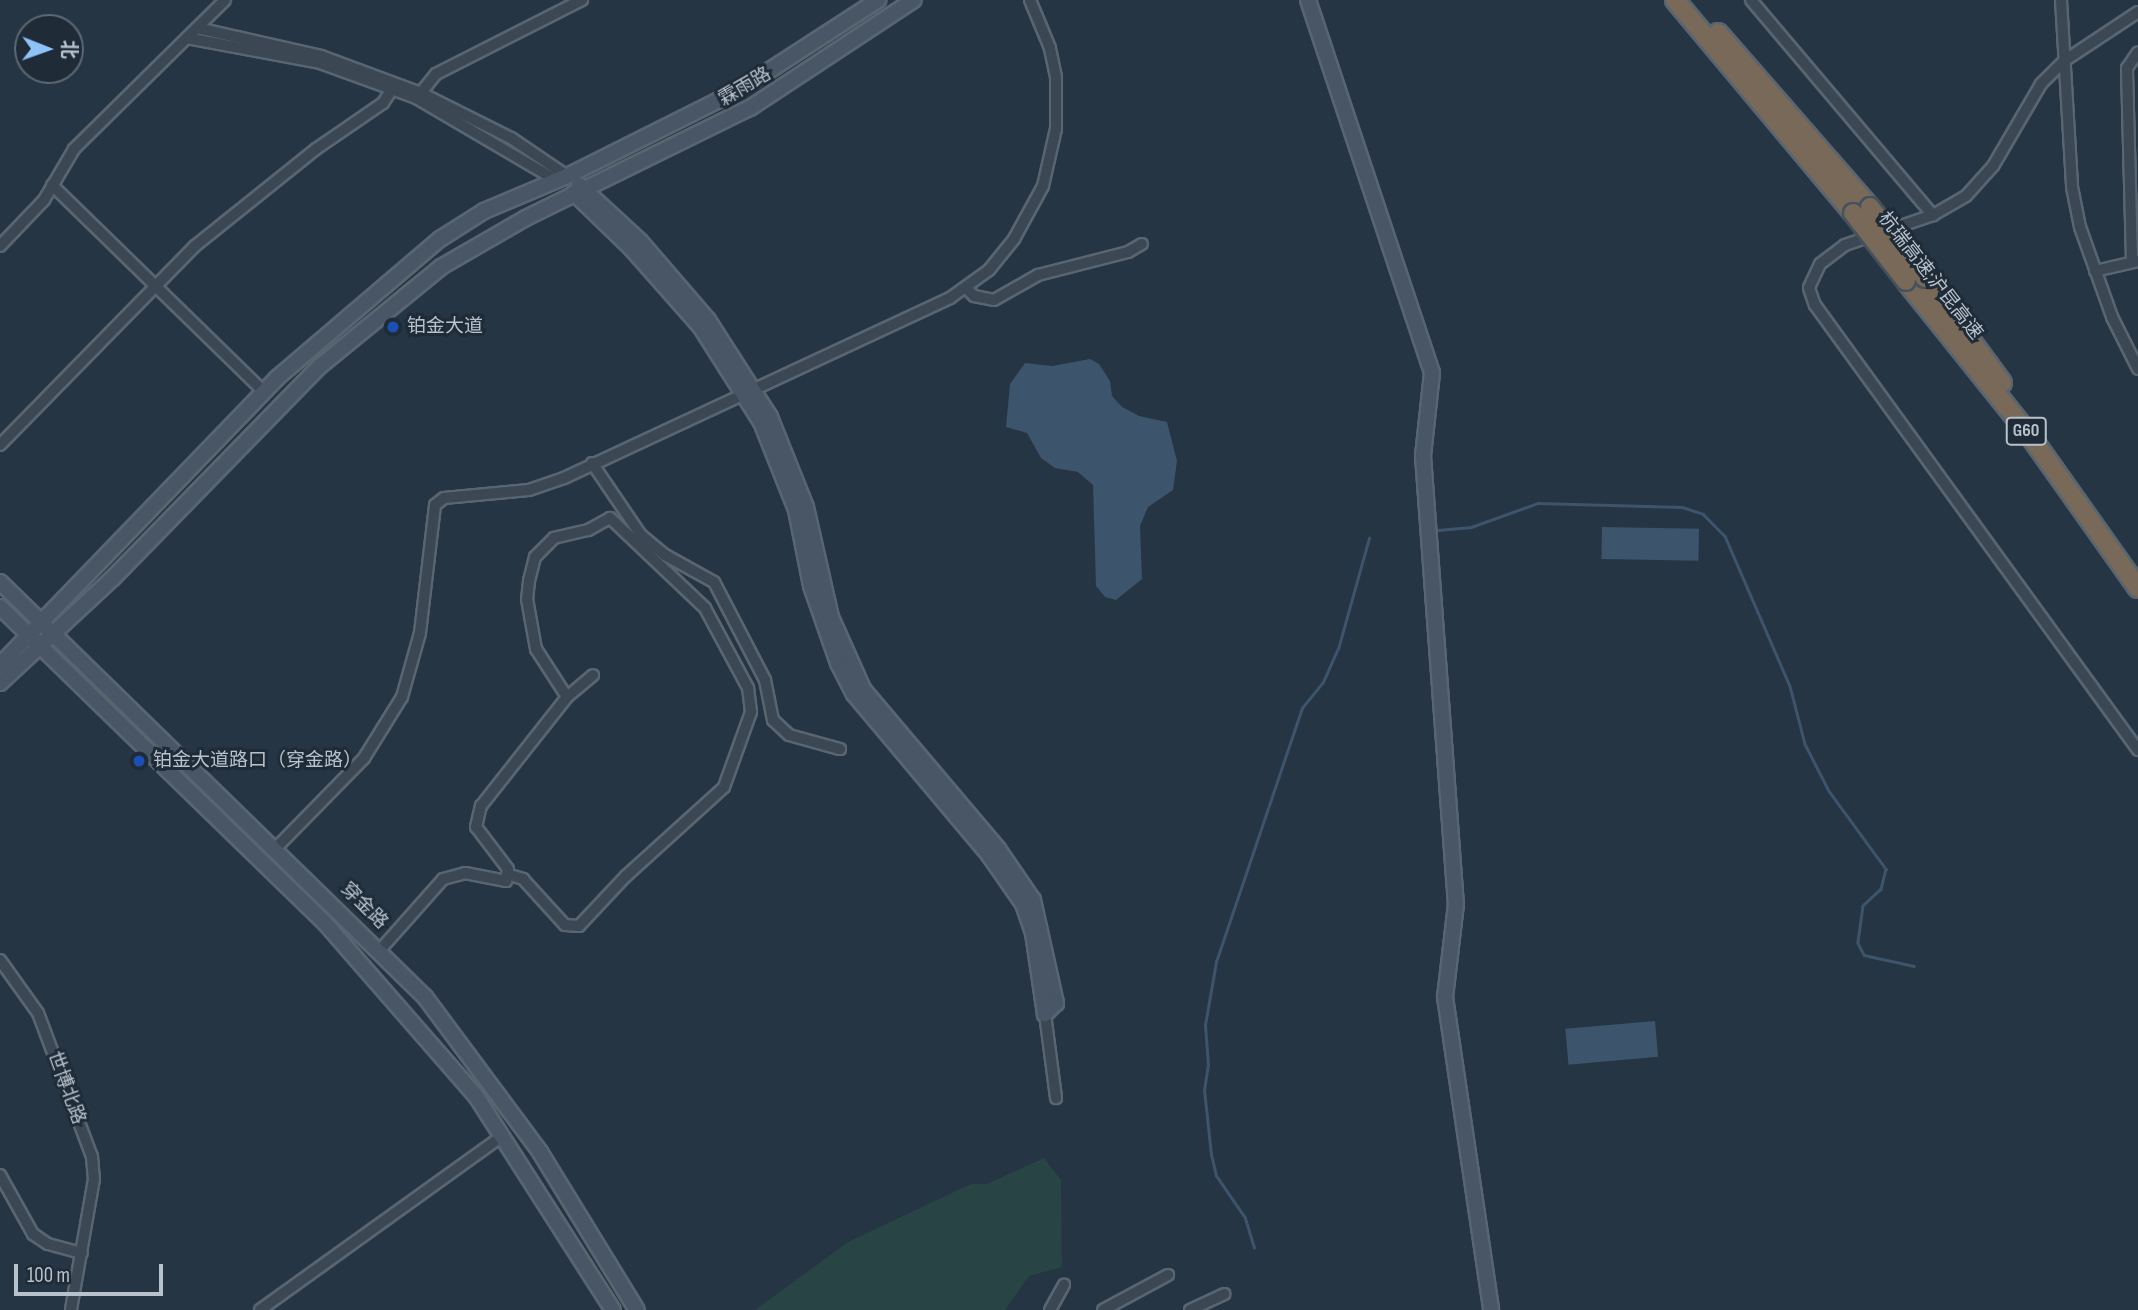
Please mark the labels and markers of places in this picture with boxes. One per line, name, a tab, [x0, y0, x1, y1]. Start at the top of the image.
place label: 铂金大道	[407, 316, 483, 338]
marker: 铂金大道	[385, 319, 401, 335]
place label: 铂金大道路口（穿金路）	[153, 750, 362, 772]
marker: 铂金大道路口（穿金路）	[131, 753, 147, 769]

